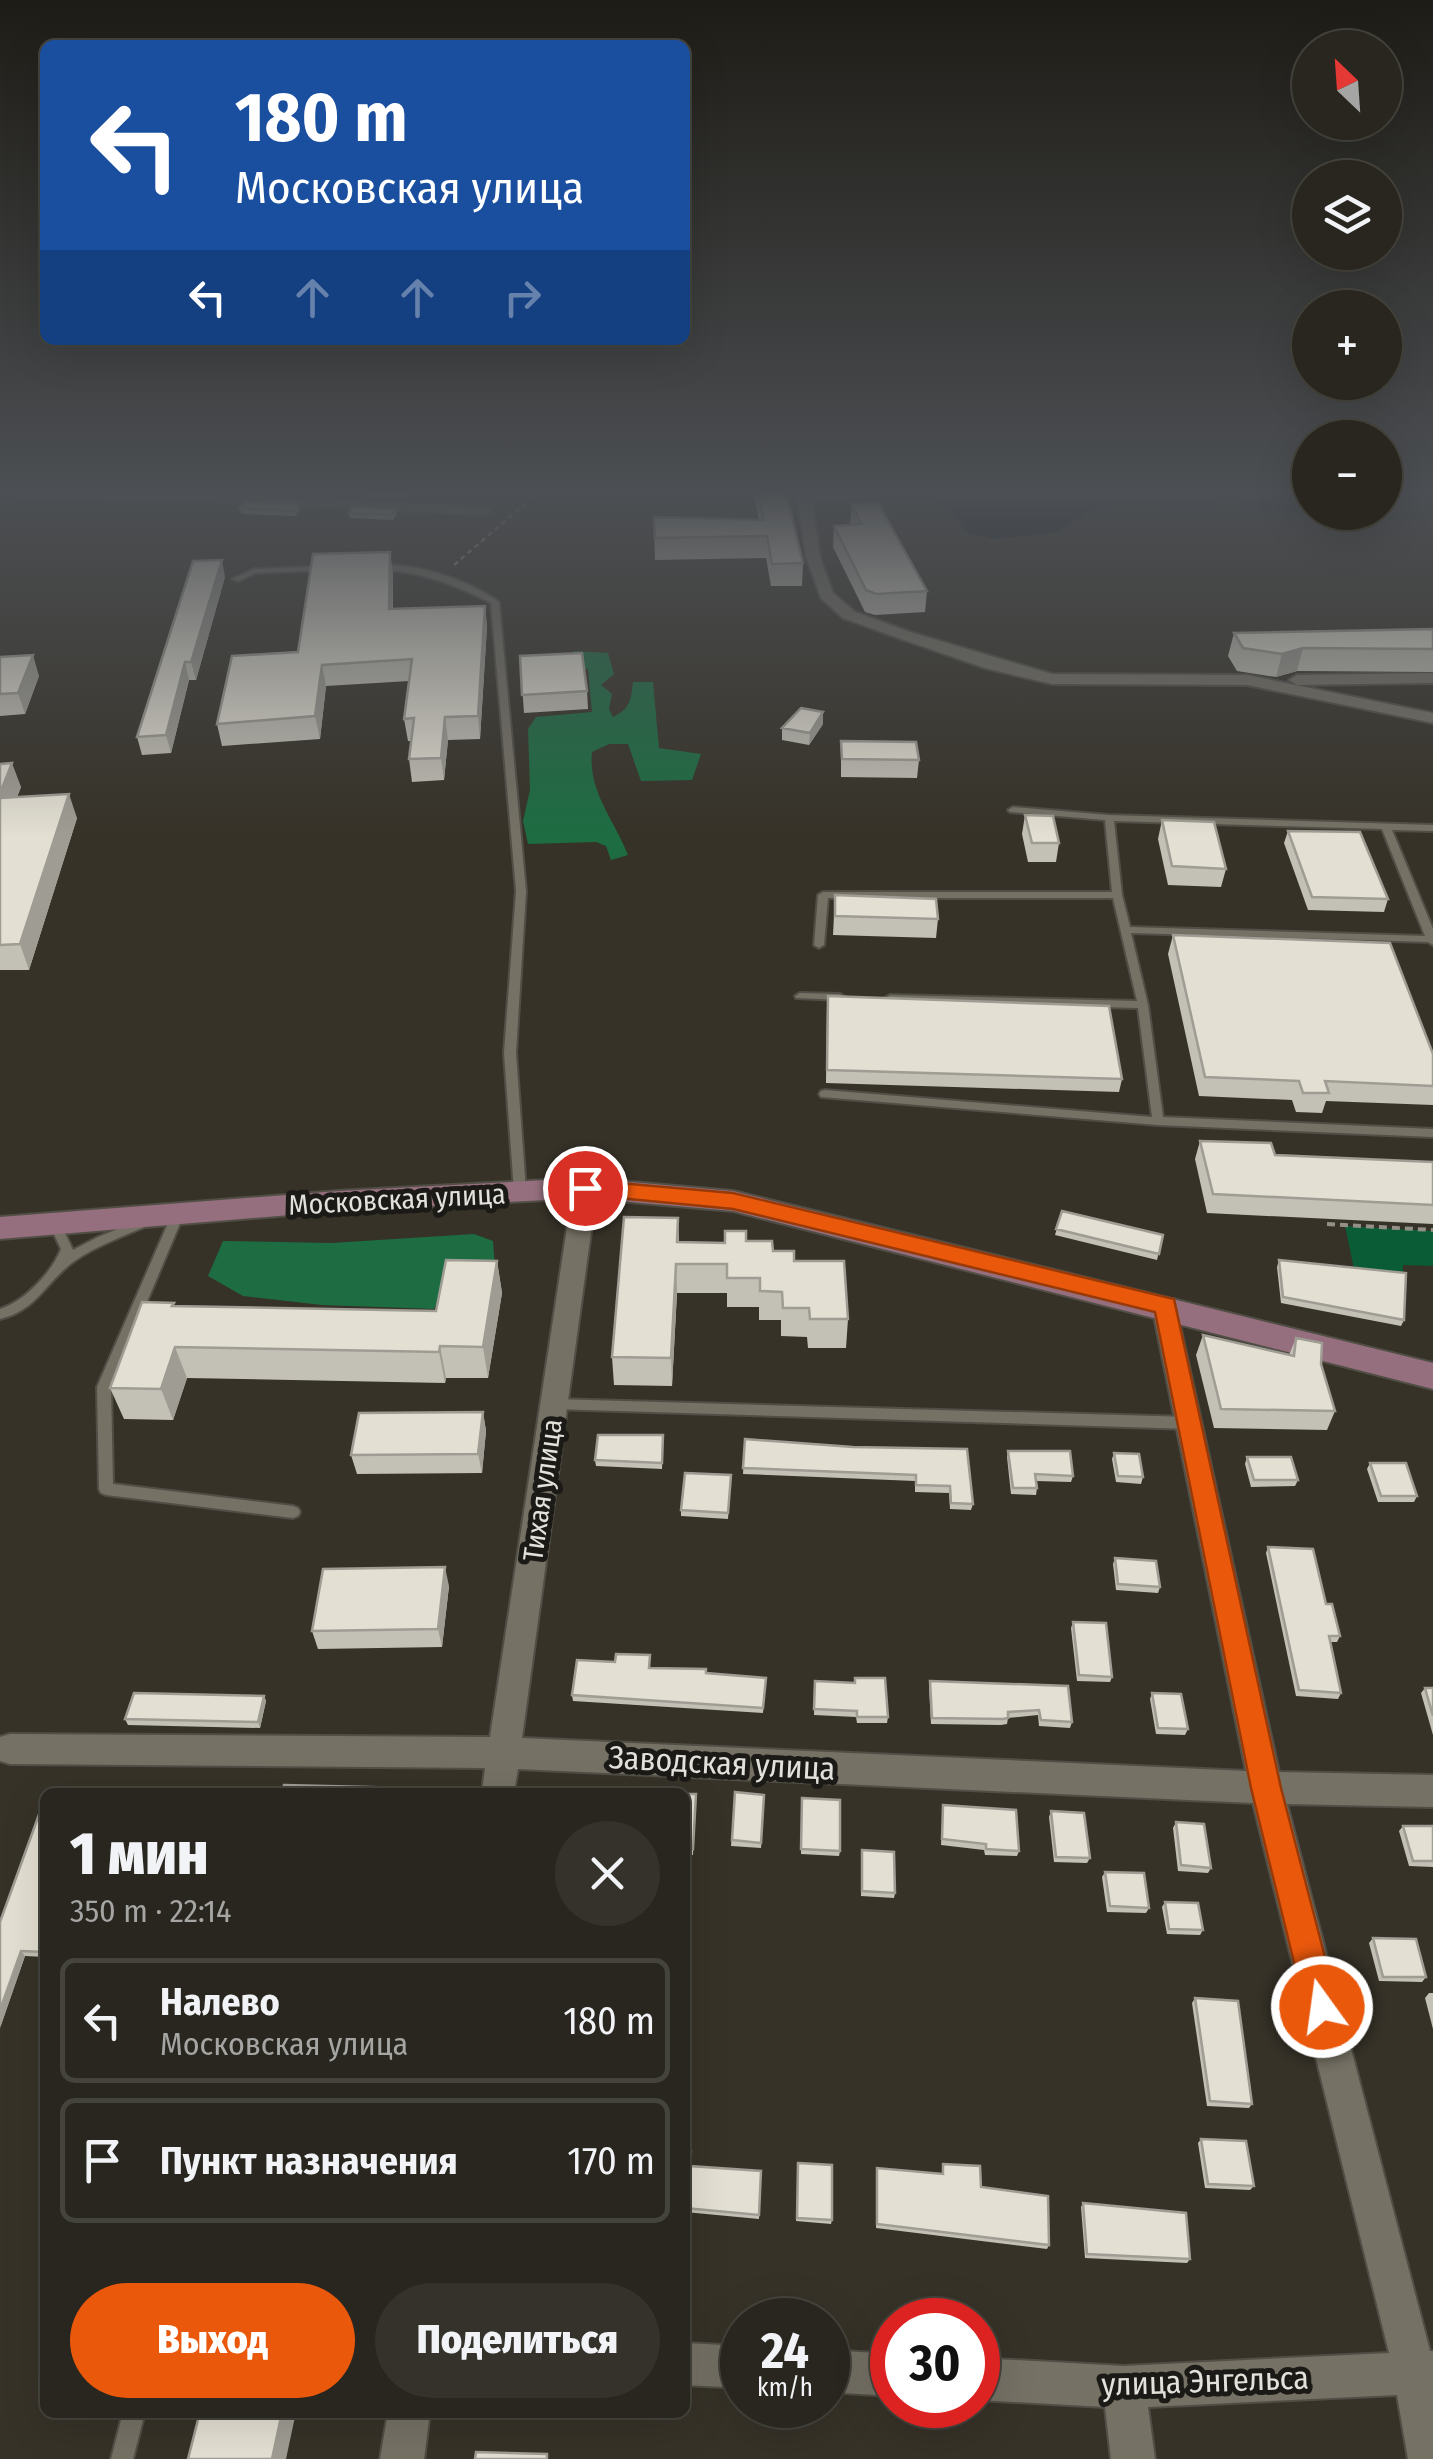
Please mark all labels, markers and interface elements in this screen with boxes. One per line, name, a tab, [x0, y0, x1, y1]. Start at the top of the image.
north arrow	[1292, 30, 1402, 140]
map controls	[1292, 30, 1402, 530]
text: 180 m	[235, 76, 408, 160]
icon: left	[70, 80, 200, 210]
button: layers	[1292, 160, 1402, 270]
text: Московская улица	[235, 161, 584, 215]
icon: left	[180, 270, 235, 325]
icon: ahead	[285, 270, 340, 325]
icon: ahead	[390, 270, 445, 325]
icon: right	[495, 270, 550, 325]
button: +	[1292, 290, 1402, 400]
button: −	[1292, 420, 1402, 530]
pin	[543, 1146, 628, 1231]
icon: arrive	[558, 1161, 613, 1216]
street label: Московская улица	[288, 1177, 506, 1222]
street label: Тихая улица	[516, 1417, 569, 1563]
street label: Заводская улица	[608, 1738, 836, 1788]
text: 1 мин	[70, 1818, 209, 1890]
button: close	[555, 1821, 660, 1926]
text: 350 m · 22:14	[70, 1892, 231, 1930]
position arrow	[1270, 1955, 1374, 2059]
text: Налево	[160, 1979, 280, 2025]
icon: left	[75, 1993, 130, 2048]
text: 180 m	[563, 1998, 655, 2044]
text: Московская улица	[160, 2025, 408, 2063]
icon: arrive	[75, 2133, 130, 2188]
text: Пункт назначения	[160, 2138, 458, 2184]
text: 170 m	[567, 2138, 655, 2184]
button: Выход	[70, 2283, 355, 2398]
button: Поделиться	[375, 2283, 660, 2398]
speed limit sign: 30	[870, 2298, 1000, 2428]
text: 24	[761, 2321, 809, 2381]
street label: улица Энгельса	[1101, 2358, 1309, 2404]
text: km/h	[757, 2373, 813, 2403]

